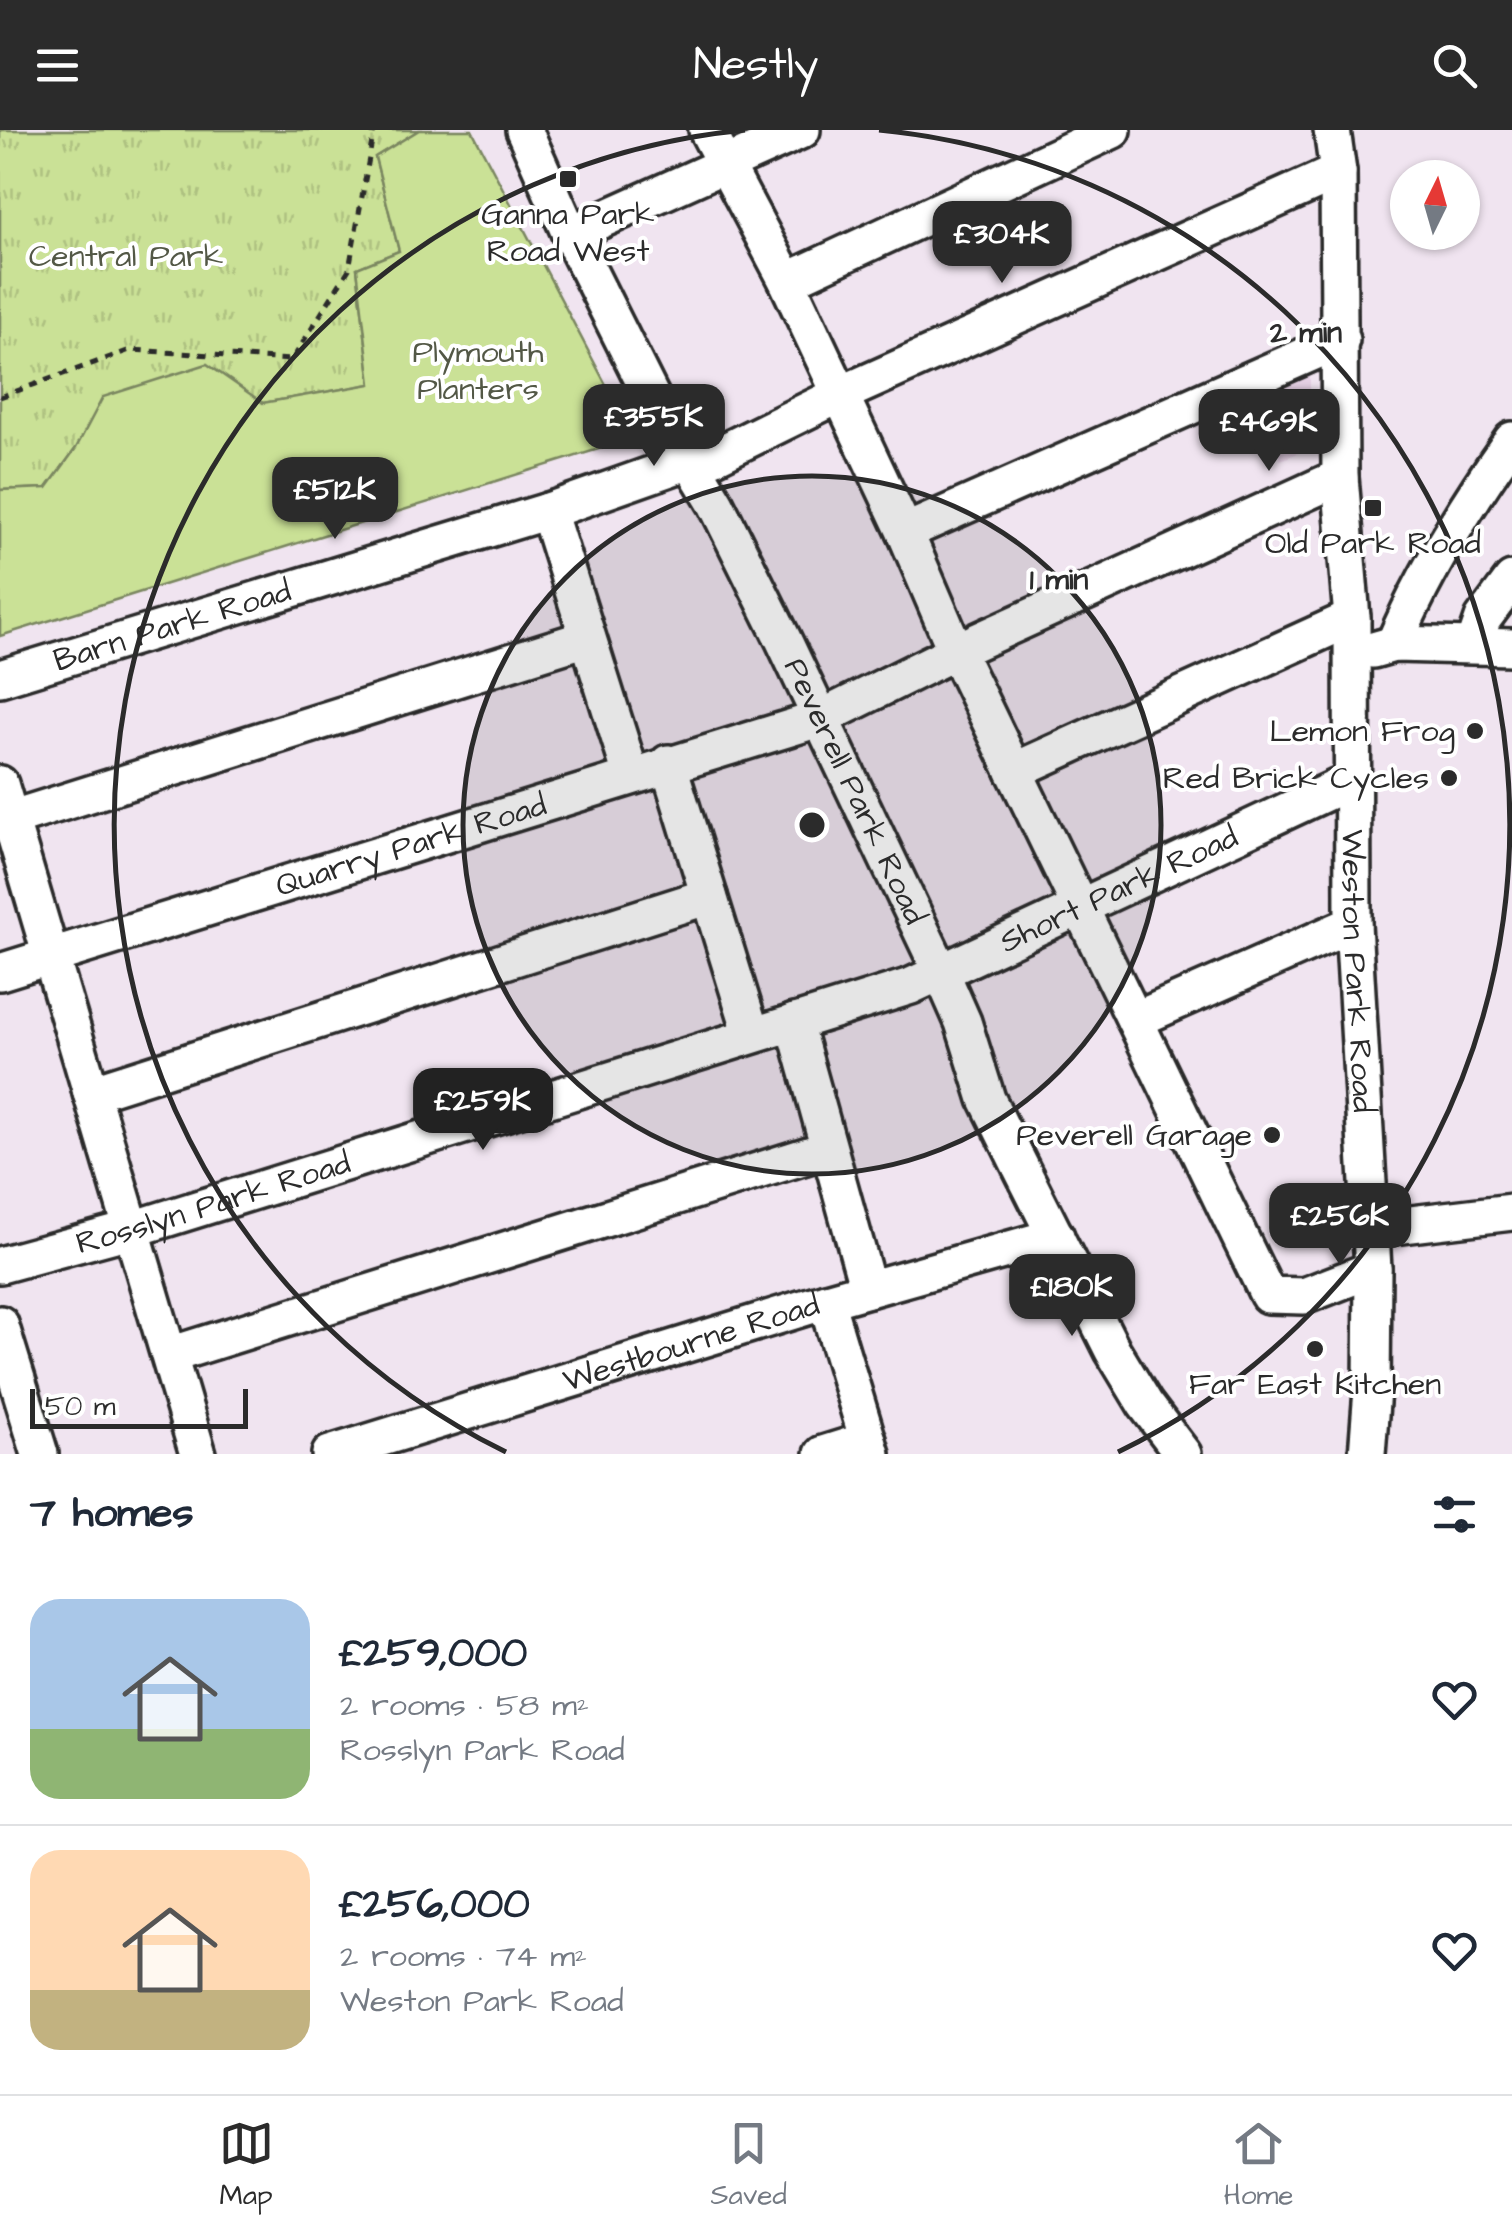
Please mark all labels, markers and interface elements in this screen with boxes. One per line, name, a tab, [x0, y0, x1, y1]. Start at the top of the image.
text: Nestly	[693, 34, 819, 96]
icon: menu	[30, 38, 85, 93]
icon: search	[1427, 38, 1482, 93]
north arrow	[1390, 160, 1480, 250]
map controls	[1390, 160, 1480, 250]
marker: Ganna Park Road West	[557, 168, 579, 190]
place label: Ganna Park Road West	[481, 192, 655, 274]
pin: £304K	[932, 201, 1072, 286]
text: £304K	[955, 211, 1049, 256]
park label: Central Park	[29, 234, 224, 279]
text: 2 min	[1269, 312, 1342, 354]
park label: Plymouth Planters	[413, 330, 544, 412]
pin: £355K	[584, 384, 724, 469]
pin: £469K	[1199, 389, 1339, 474]
text: £355K	[605, 394, 703, 439]
text: £469K	[1221, 399, 1317, 444]
pin: £512K	[265, 457, 405, 542]
text: £512K	[294, 467, 376, 512]
marker: Old Park Road	[1362, 497, 1384, 519]
place label: Old Park Road	[1265, 521, 1481, 566]
text: 1 min	[1030, 559, 1088, 601]
street label: Barn Park Road	[48, 568, 296, 683]
street label: Peverell Park Road	[773, 651, 938, 932]
place label: Lemon Frog	[1270, 709, 1455, 754]
marker: Lemon Frog	[1464, 720, 1486, 742]
place label: Red Brick Cycles	[1163, 756, 1429, 801]
marker: Red Brick Cycles	[1438, 767, 1460, 789]
street label: Quarry Park Road	[270, 782, 552, 908]
centre of rings	[794, 807, 830, 843]
street label: Short Park Road	[992, 814, 1245, 964]
street label: Weston Park Road	[1330, 829, 1386, 1114]
pin: £259K	[413, 1068, 553, 1153]
text: £259K	[435, 1078, 531, 1123]
place label: Peverell Garage	[1016, 1113, 1252, 1158]
marker: Peverell Garage	[1261, 1124, 1283, 1146]
street label: Rosslyn Park Road	[71, 1140, 356, 1266]
pin: £256K	[1270, 1183, 1410, 1268]
text: £256K	[1291, 1193, 1389, 1238]
pin: £180K	[1002, 1254, 1142, 1339]
text: £180K	[1031, 1264, 1113, 1309]
street label: Westbourne Road	[558, 1282, 825, 1403]
marker: Far East Kitchen	[1304, 1338, 1326, 1360]
place label: Far East Kitchen	[1189, 1362, 1441, 1407]
scale bar	[30, 1384, 248, 1428]
text: 50 m	[45, 1387, 116, 1426]
text: 7 homes	[30, 1485, 194, 1543]
icon: filters	[1427, 1487, 1482, 1542]
text: £259,000	[340, 1625, 527, 1683]
icon: home	[110, 1639, 230, 1759]
icon: heart	[1427, 1672, 1482, 1727]
text: 2 rooms · 58 m²	[340, 1683, 589, 1728]
text: Rosslyn Park Road	[340, 1728, 625, 1773]
text: £256,000	[340, 1876, 530, 1934]
icon: home	[110, 1890, 230, 2010]
icon: heart	[1427, 1923, 1482, 1978]
text: 2 rooms · 74 m²	[340, 1934, 587, 1979]
text: Weston Park Road	[340, 1979, 624, 2024]
tab: Map	[219, 2116, 274, 2215]
tab: Saved	[711, 2116, 787, 2215]
tab: Home	[1224, 2116, 1293, 2215]

